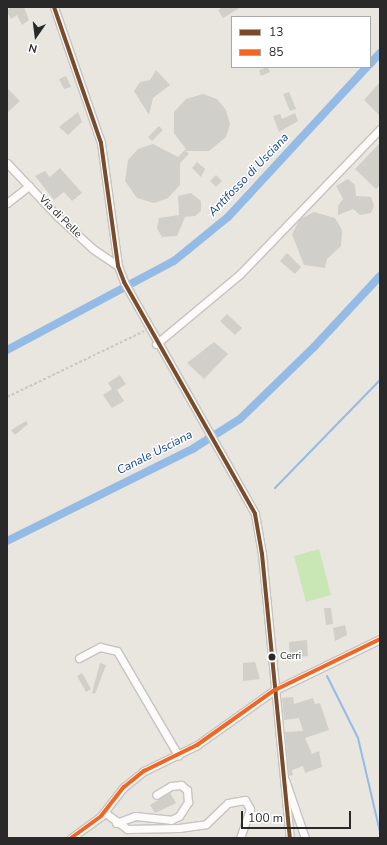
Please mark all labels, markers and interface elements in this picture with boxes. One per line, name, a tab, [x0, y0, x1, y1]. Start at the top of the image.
north arrow	[16, 16, 56, 56]
legend	[231, 16, 371, 68]
text: 13	[269, 24, 283, 40]
text: N	[27, 40, 39, 56]
text: 85	[269, 44, 283, 60]
water label: Antifosso di Usciana	[206, 131, 292, 219]
street label: Via di Pelle	[36, 193, 84, 241]
water label: Canale Usciana	[115, 428, 195, 478]
place label: Cerri	[280, 651, 301, 663]
marker: Cerri	[267, 652, 277, 662]
scale bar	[243, 803, 353, 829]
text: 100 m	[248, 810, 283, 826]

